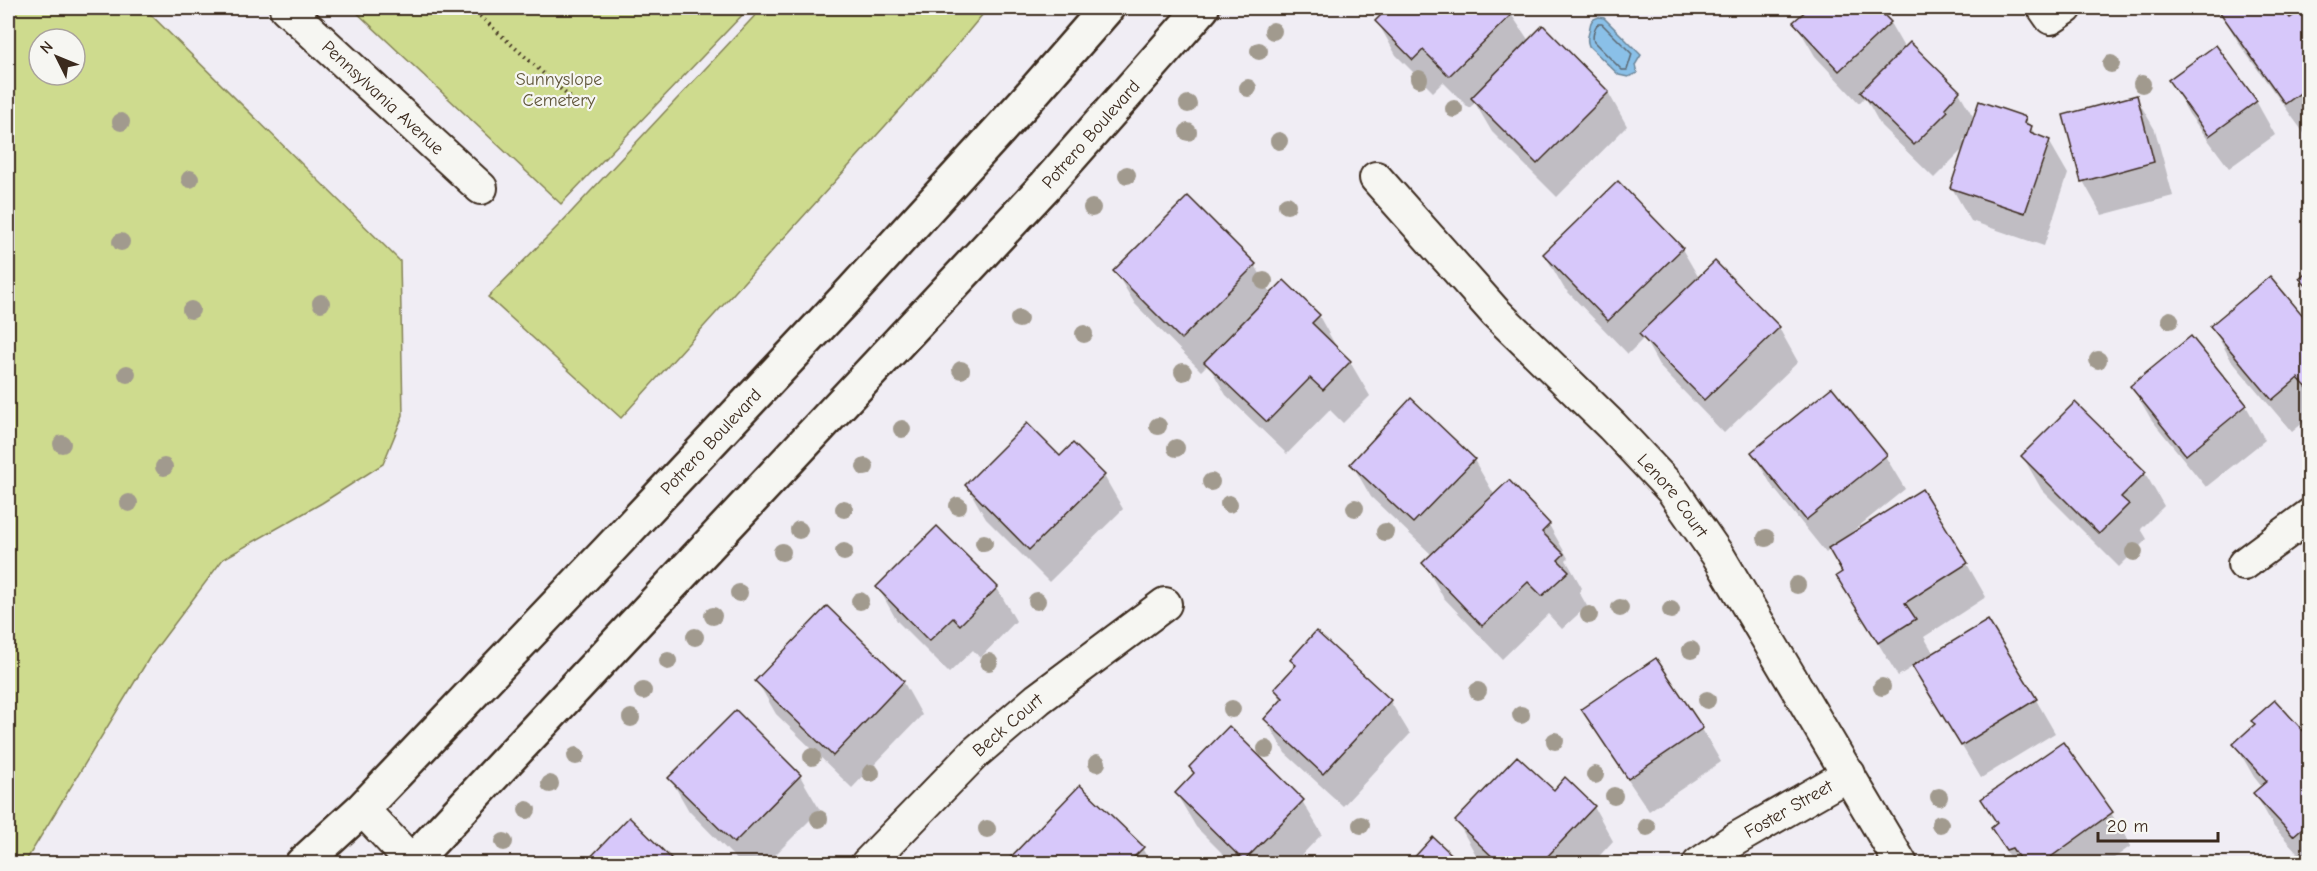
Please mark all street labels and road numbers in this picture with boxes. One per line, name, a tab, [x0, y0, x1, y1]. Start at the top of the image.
street label: Pennsylvania Avenue	[317, 36, 448, 159]
street label: Potrero Boulevard	[1038, 76, 1144, 193]
street label: Potrero Boulevard	[656, 385, 766, 499]
street label: Lenore Court	[1633, 450, 1713, 542]
street label: Beck Court	[969, 689, 1048, 761]
street label: Foster Street	[1741, 775, 1837, 843]

